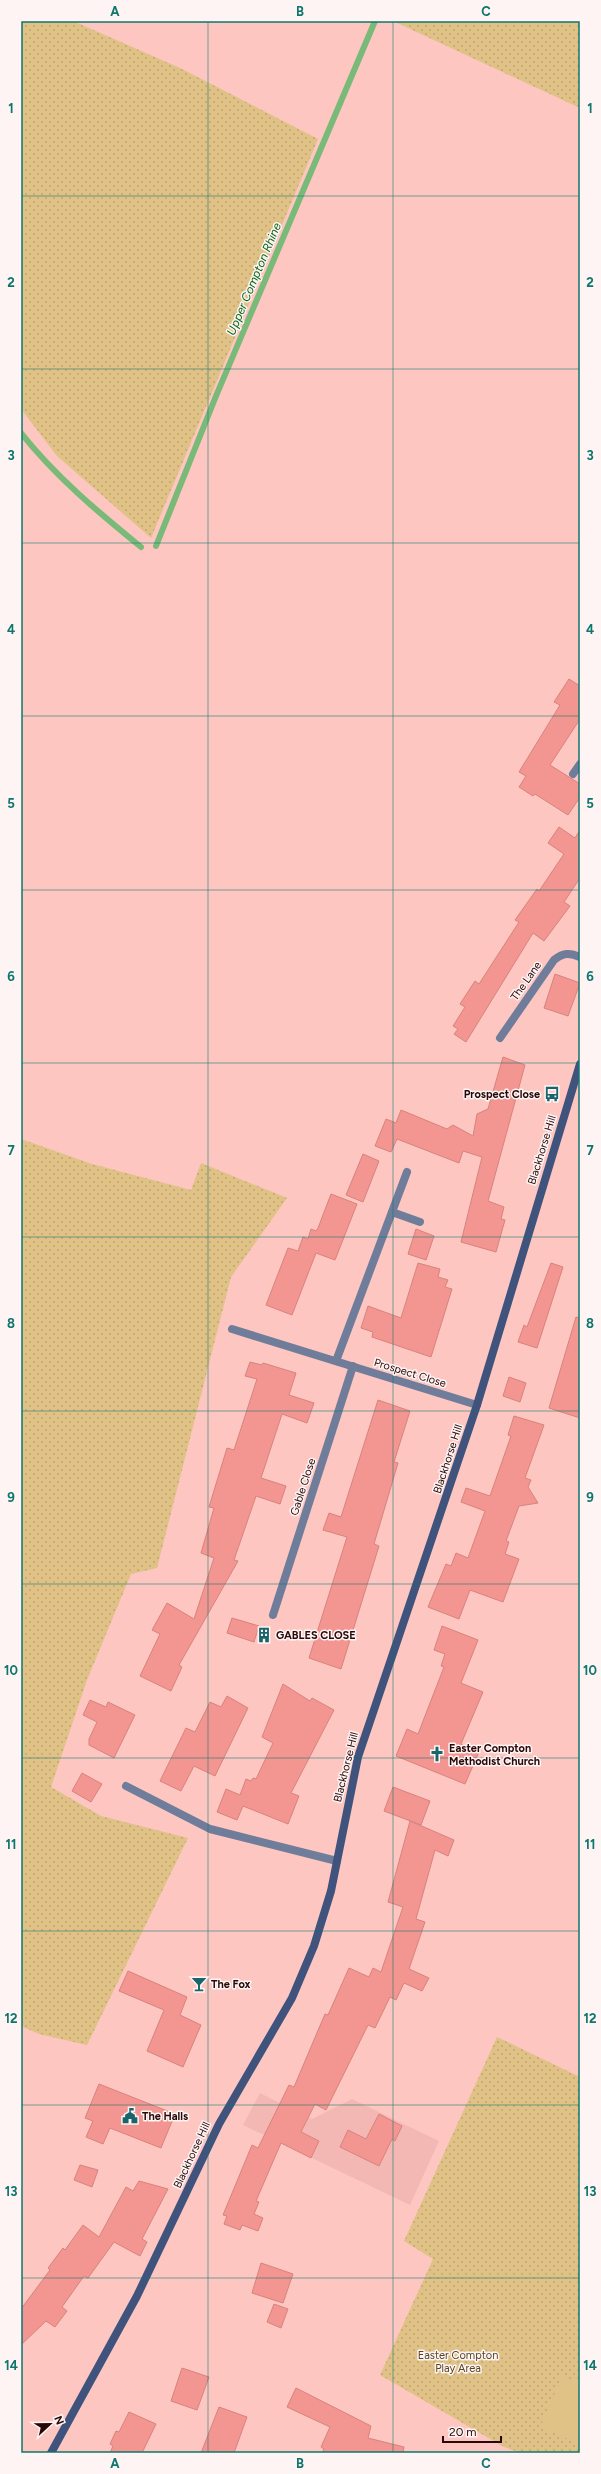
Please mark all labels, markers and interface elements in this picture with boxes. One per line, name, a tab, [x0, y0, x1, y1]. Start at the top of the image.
text: A	[110, 4, 120, 19]
text: B	[296, 4, 304, 19]
text: C	[481, 4, 491, 19]
text: 1	[8, 101, 14, 116]
text: 1	[587, 101, 593, 116]
water label: Upper Compton Rhine	[224, 220, 284, 337]
text: 2	[7, 275, 15, 290]
text: 2	[586, 275, 594, 290]
text: 3	[7, 448, 15, 463]
text: 3	[586, 448, 594, 463]
text: 4	[7, 622, 15, 637]
text: 4	[586, 622, 594, 637]
text: 5	[7, 796, 15, 811]
text: 5	[586, 796, 594, 811]
street label: The Lane	[508, 959, 544, 1003]
text: 6	[7, 969, 15, 984]
text: 6	[586, 969, 594, 984]
bus stop icon: Prospect Close	[543, 1085, 561, 1103]
place label: Prospect Close	[464, 1088, 540, 1101]
street label: Blackhorse Hill	[525, 1114, 559, 1186]
text: 7	[7, 1143, 15, 1158]
text: 7	[586, 1143, 594, 1158]
text: 8	[7, 1316, 15, 1331]
text: 8	[586, 1316, 594, 1331]
street label: Prospect Close	[372, 1356, 448, 1390]
street label: Blackhorse Hill	[431, 1423, 465, 1495]
street label: Gable Close	[288, 1457, 318, 1517]
text: 9	[7, 1490, 15, 1505]
text: 9	[586, 1490, 594, 1505]
building icon: GABLES CLOSE	[255, 1626, 273, 1644]
place label: GABLES CLOSE	[276, 1629, 356, 1642]
text: 10	[4, 1663, 18, 1678]
text: 10	[583, 1663, 597, 1678]
street label: Blackhorse Hill	[331, 1731, 361, 1803]
place label: Easter Compton Methodist Church	[449, 1742, 540, 1768]
church icon: Easter Compton Methodist Church	[428, 1745, 446, 1763]
text: 11	[6, 1837, 16, 1852]
text: 11	[585, 1837, 595, 1852]
bar icon: The Fox	[190, 1975, 208, 1993]
place label: The Fox	[211, 1978, 251, 1991]
text: 12	[4, 2011, 18, 2026]
text: 12	[583, 2011, 597, 2026]
public building icon: The Halls	[121, 2107, 139, 2125]
place label: The Halls	[142, 2110, 188, 2123]
street label: Blackhorse Hill	[171, 2120, 213, 2190]
text: 13	[5, 2184, 17, 2199]
text: 13	[584, 2184, 596, 2199]
park label: Easter Compton Play Area	[418, 2349, 498, 2375]
text: 14	[4, 2358, 18, 2373]
text: 14	[583, 2358, 597, 2373]
north arrow	[30, 2404, 70, 2444]
text: N	[51, 2414, 66, 2427]
scale bar	[443, 2418, 501, 2444]
text: 20 m	[449, 2425, 477, 2439]
text: A	[110, 2456, 120, 2471]
text: B	[296, 2456, 304, 2471]
text: C	[481, 2456, 491, 2471]

